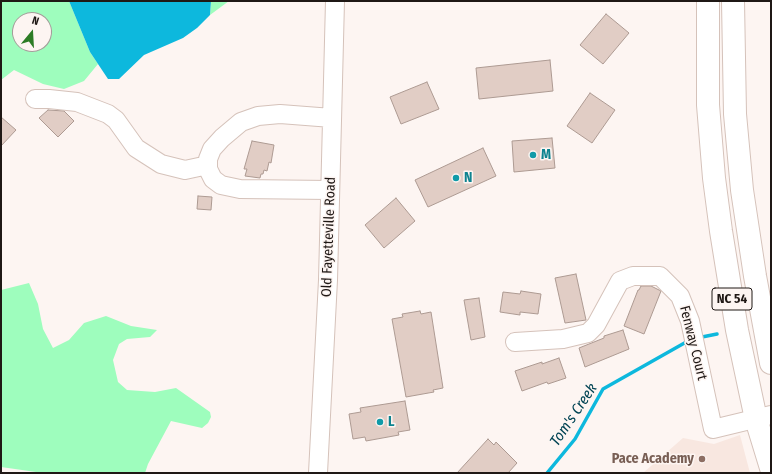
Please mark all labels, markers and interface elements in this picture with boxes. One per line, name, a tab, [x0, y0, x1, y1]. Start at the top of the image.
north arrow	[12, 12, 52, 52]
text: N	[30, 14, 41, 28]
place label: M	[541, 147, 551, 163]
marker: M	[528, 150, 538, 160]
place label: N	[464, 170, 472, 186]
marker: N	[451, 173, 461, 183]
street label: Old Fayetteville Road	[319, 177, 339, 297]
road number: NC 54	[712, 288, 752, 310]
street label: Fenway Court	[676, 304, 710, 382]
water label: Tom's Creek	[547, 380, 601, 450]
place label: L	[388, 414, 395, 430]
marker: L	[375, 417, 385, 427]
place label: Pace Academy	[612, 451, 694, 467]
marker: Pace Academy	[697, 454, 707, 464]

